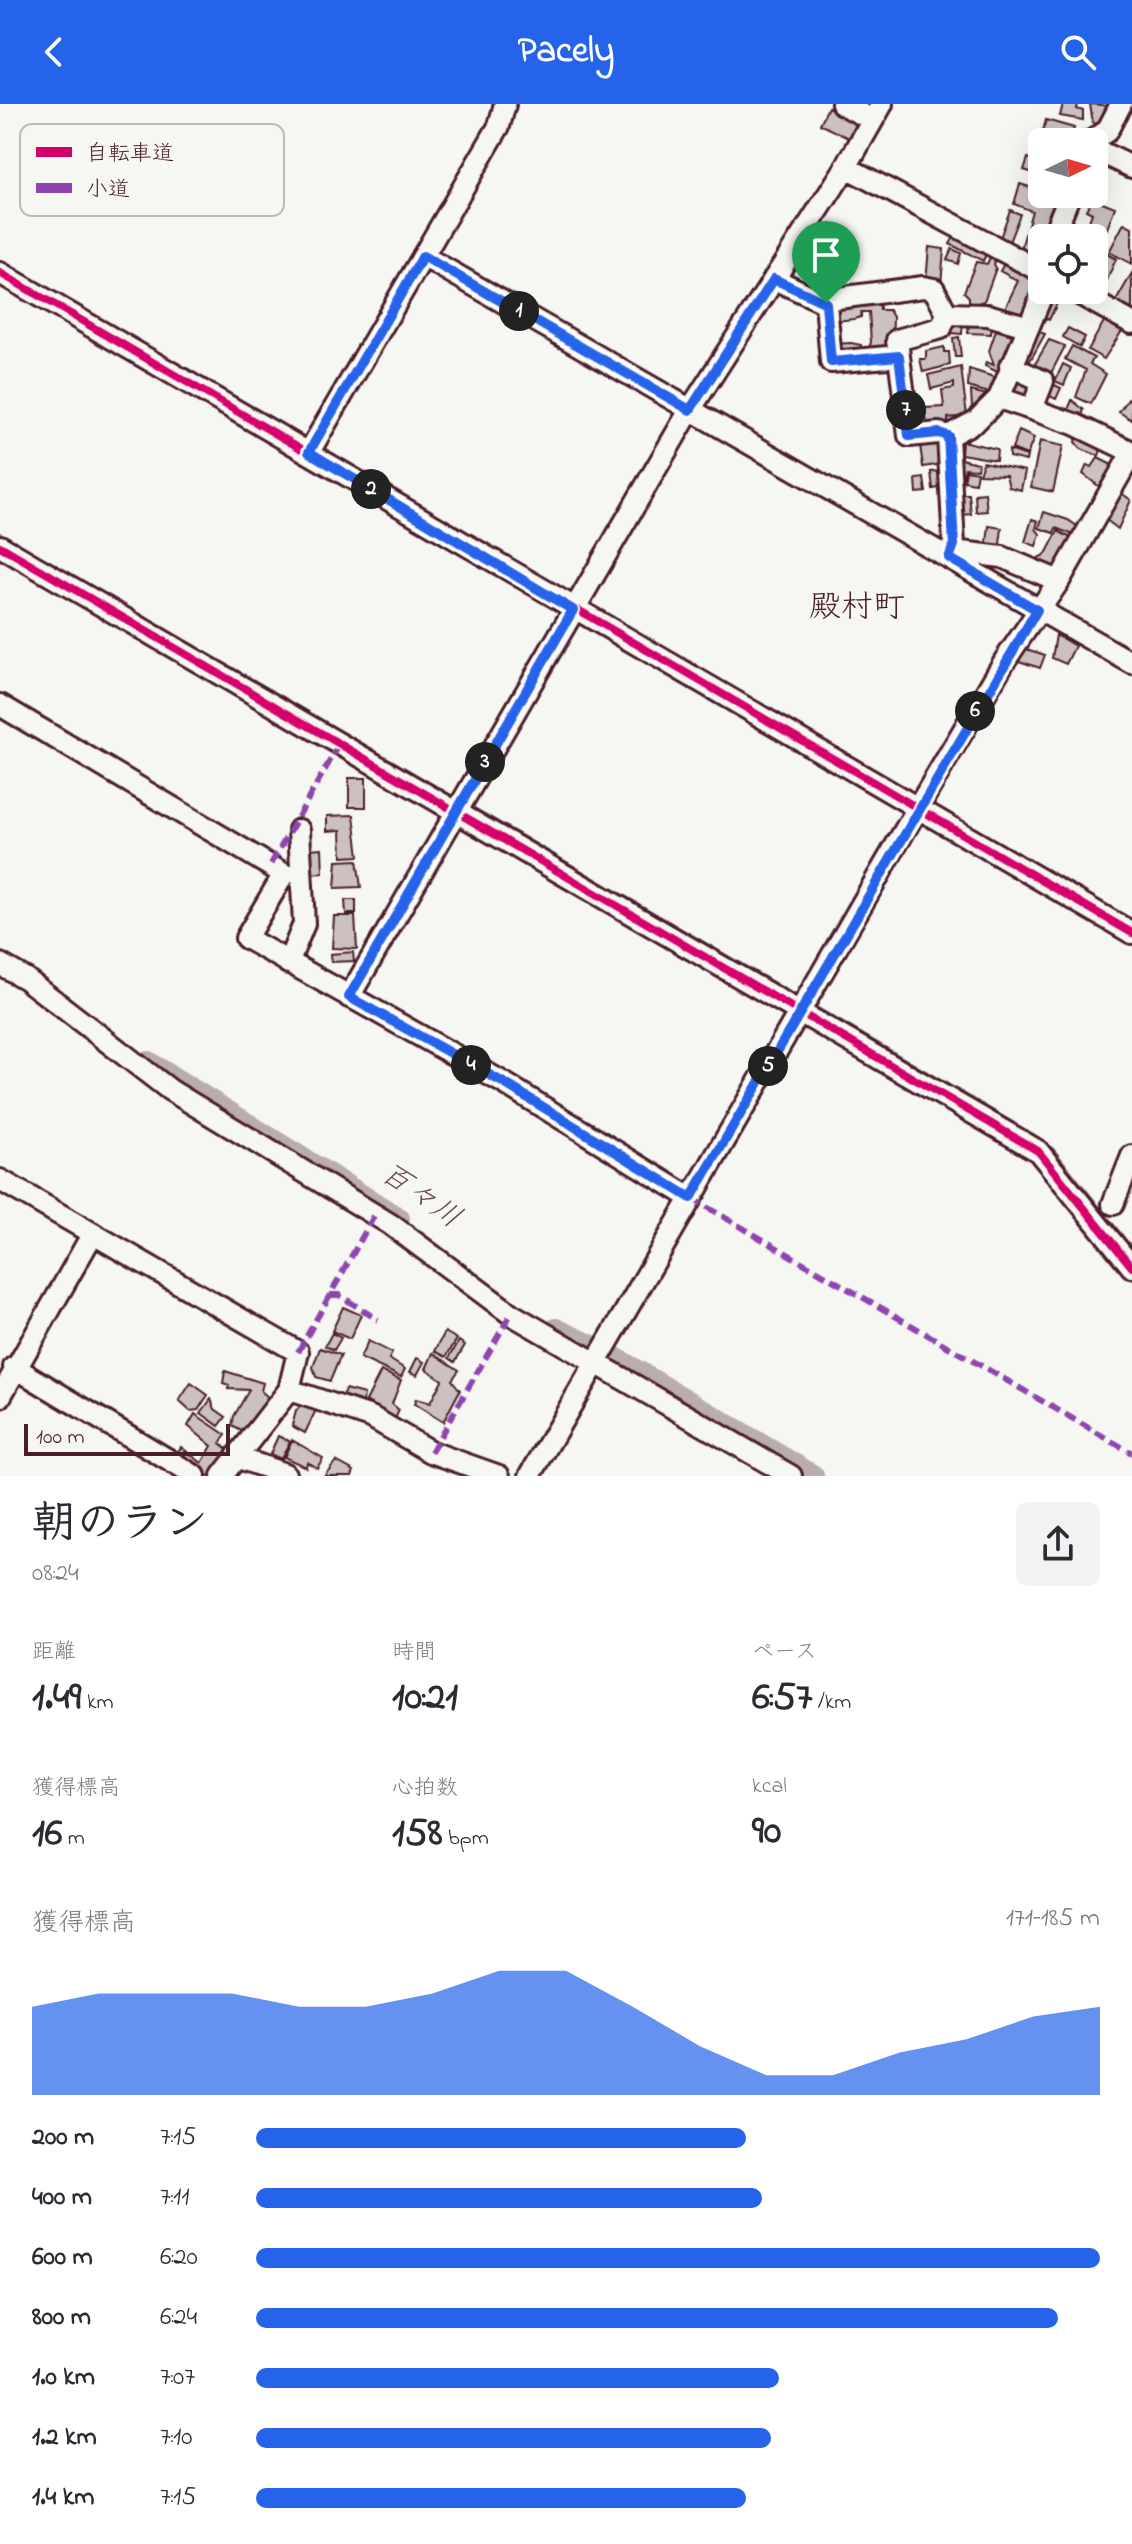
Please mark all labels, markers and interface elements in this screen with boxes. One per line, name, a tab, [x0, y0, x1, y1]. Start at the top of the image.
text: Pacely	[518, 26, 614, 79]
icon: back	[32, 30, 76, 74]
icon: search	[1056, 30, 1100, 74]
legend	[20, 124, 284, 216]
north arrow	[1028, 128, 1108, 208]
map controls	[1028, 128, 1108, 304]
text: 自転車道	[86, 139, 174, 171]
text: 小道	[86, 175, 130, 207]
pin	[792, 221, 860, 303]
button: locate	[1028, 224, 1108, 304]
icon: arrive	[804, 233, 848, 277]
pin: 1	[499, 291, 539, 331]
text: 1	[516, 295, 523, 327]
pin: 7	[886, 390, 926, 430]
text: 7	[901, 394, 911, 426]
pin: 2	[351, 469, 391, 509]
text: 2	[366, 473, 376, 505]
district label: 殿村町	[809, 585, 905, 632]
pin: 6	[955, 691, 995, 731]
text: 6	[970, 695, 980, 727]
pin: 3	[465, 742, 505, 782]
text: 3	[480, 746, 490, 778]
pin: 4	[451, 1045, 491, 1085]
pin: 5	[748, 1046, 788, 1086]
text: 4	[466, 1049, 476, 1081]
text: 5	[762, 1050, 774, 1082]
water label: 百々川	[371, 1153, 469, 1241]
scale bar	[24, 1420, 230, 1456]
text: 100 m	[36, 1422, 85, 1454]
text: 朝のラン	[32, 1493, 208, 1557]
button: share	[1016, 1502, 1100, 1586]
text: 08:24	[32, 1555, 79, 1593]
text: 距離	[32, 1637, 76, 1669]
text: 時間	[392, 1637, 436, 1669]
text: ペース	[752, 1637, 817, 1669]
text: 1.49	[32, 1669, 81, 1728]
text: 10:21	[392, 1669, 458, 1728]
text: 6:57	[752, 1669, 812, 1728]
text: km	[81, 1687, 114, 1719]
text: /km	[812, 1687, 851, 1719]
text: kcal	[752, 1771, 787, 1803]
text: 獲得標高	[32, 1773, 120, 1805]
text: 心拍数	[392, 1773, 458, 1805]
text: 90	[752, 1803, 781, 1862]
text: 16	[32, 1805, 62, 1864]
text: 158	[392, 1805, 443, 1864]
text: m	[62, 1823, 85, 1855]
text: bpm	[443, 1823, 489, 1855]
text: 171–185 m	[1006, 1900, 1100, 1938]
text: 獲得標高	[32, 1905, 136, 1943]
text: 200 m	[32, 2119, 94, 2157]
text: 7:15	[160, 2119, 196, 2157]
text: 400 m	[32, 2179, 92, 2217]
text: 7:11	[160, 2179, 189, 2217]
text: 600 m	[32, 2239, 93, 2277]
text: 6:20	[160, 2239, 198, 2277]
text: 800 m	[32, 2299, 91, 2337]
text: 6:24	[160, 2299, 197, 2337]
text: 1.0 km	[32, 2359, 95, 2397]
text: 7:07	[160, 2359, 195, 2397]
text: 1.2 km	[32, 2419, 97, 2457]
text: 7:10	[160, 2419, 192, 2457]
text: 1.4 km	[32, 2479, 94, 2517]
text: 7:15	[160, 2479, 196, 2517]

